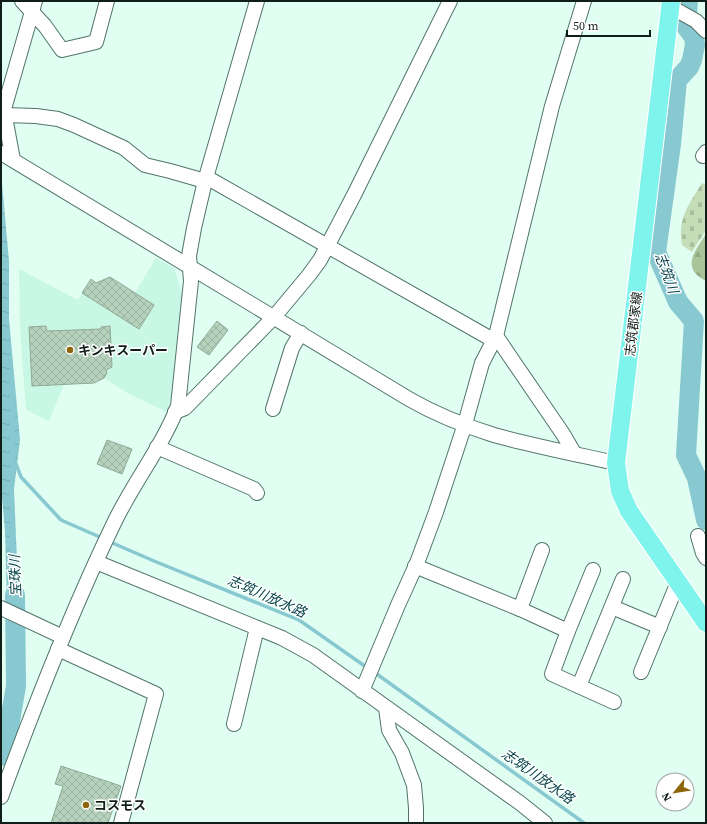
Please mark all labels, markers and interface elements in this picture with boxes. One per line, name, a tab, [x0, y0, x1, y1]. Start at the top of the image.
scale bar	[567, 12, 650, 38]
text: 50 m	[573, 18, 599, 34]
water label: 志筑川	[650, 250, 684, 298]
street label: 志筑郡家線	[621, 291, 646, 357]
place label: キンキスーパー	[78, 342, 168, 359]
marker: キンキスーパー	[65, 345, 75, 355]
water label: 宝珠川	[4, 553, 26, 597]
water label: 志筑川放水路	[225, 570, 310, 623]
water label: 志筑川放水路	[498, 744, 579, 809]
north arrow	[655, 772, 695, 812]
text: N	[658, 790, 675, 804]
place label: コスモス	[94, 797, 146, 814]
marker: コスモス	[81, 800, 91, 810]

